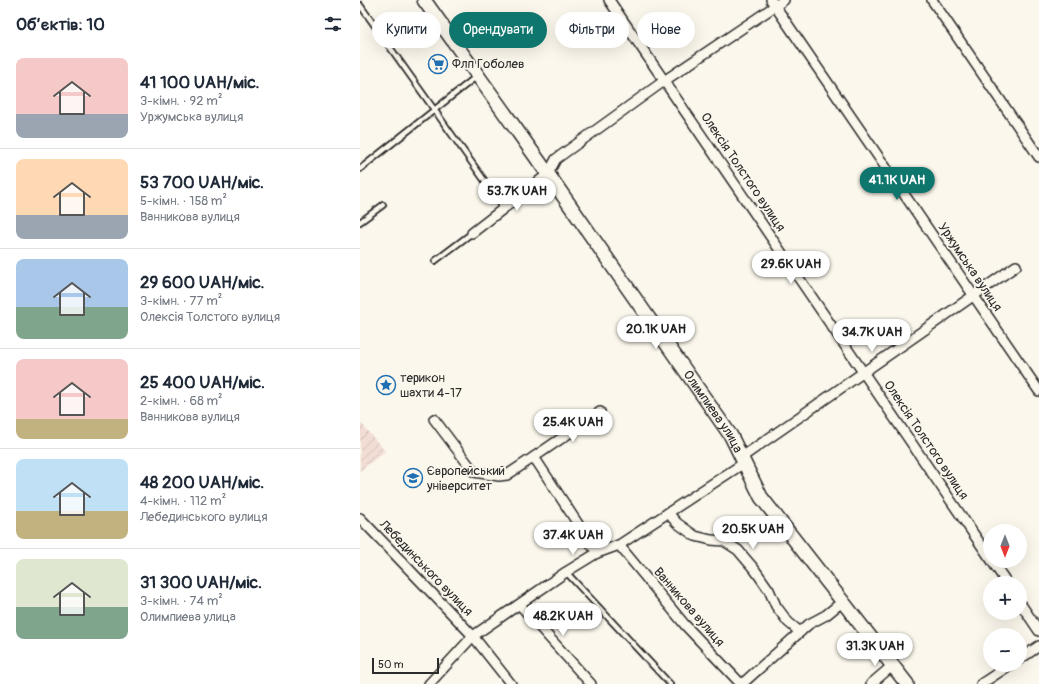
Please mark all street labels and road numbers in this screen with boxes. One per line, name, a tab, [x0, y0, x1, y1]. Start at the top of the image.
street label: Олексія Толстого вулиця	[697, 109, 789, 235]
street label: Уржумська вулиця	[934, 220, 1006, 314]
street label: Олимпиева улица	[680, 367, 746, 455]
street label: Олексія Толстого вулиця	[880, 377, 972, 503]
street label: Лебединського вулиця	[375, 516, 476, 619]
street label: Ванникова вулиця	[650, 564, 728, 650]

